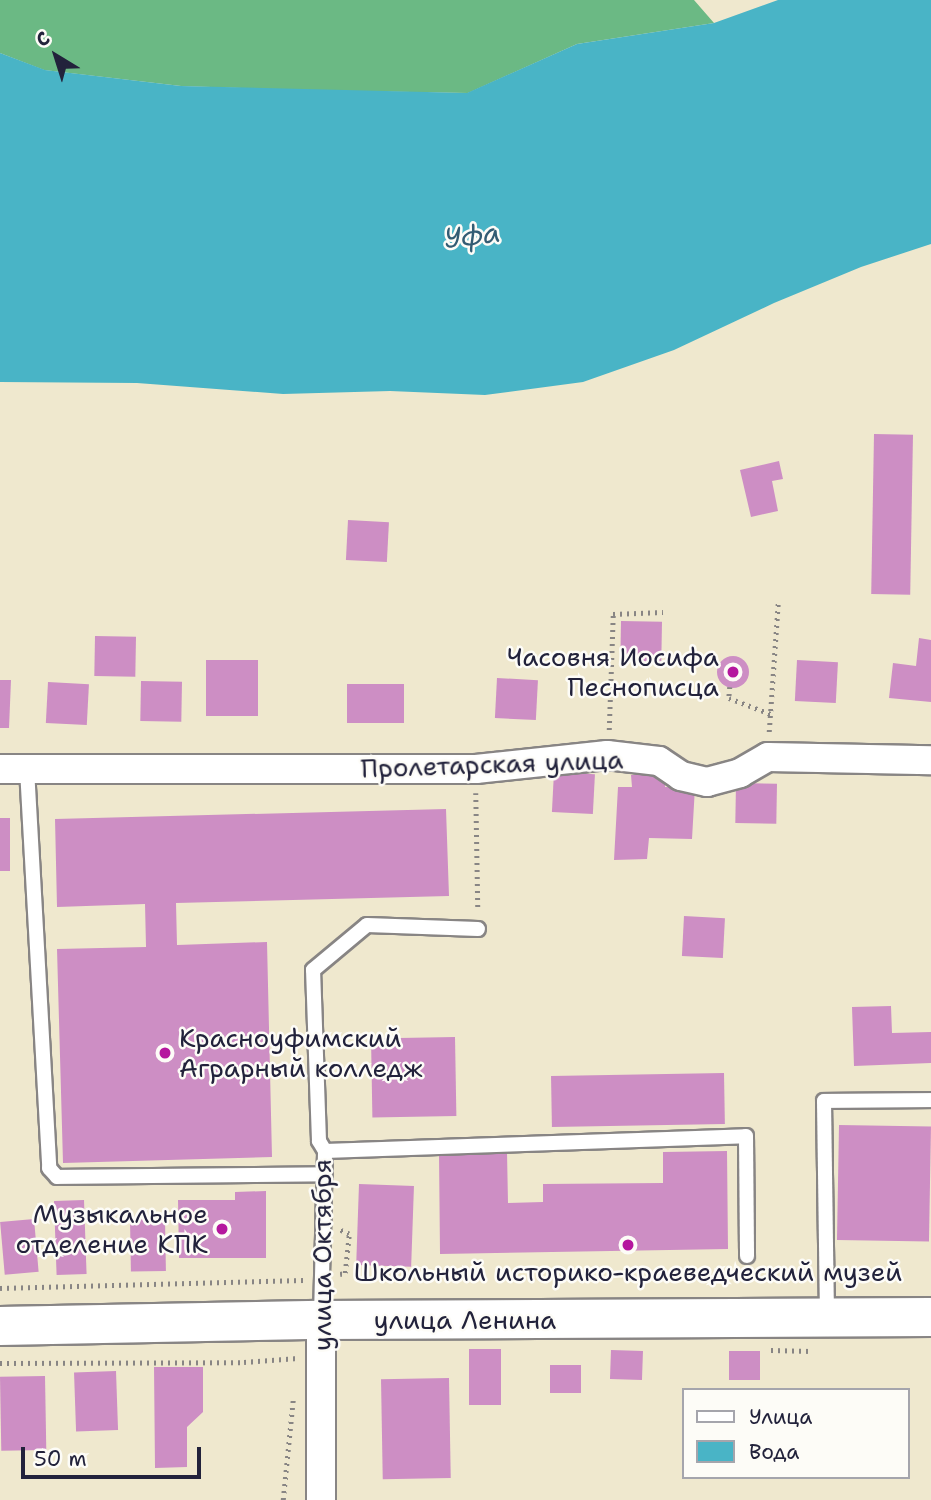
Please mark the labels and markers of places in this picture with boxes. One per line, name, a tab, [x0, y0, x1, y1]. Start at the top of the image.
place label: Часовня Иосифа Песнописца	[507, 641, 719, 702]
marker: Часовня Иосифа Песнописца	[725, 664, 741, 680]
place label: Красноуфимский Аграрный колледж	[179, 1022, 423, 1084]
marker: Красноуфимский Аграрный колледж	[157, 1045, 173, 1061]
place label: Музыкальное отделение КПК	[16, 1198, 208, 1260]
marker: Музыкальное отделение КПК	[214, 1221, 230, 1237]
marker: Школьный историко-краеведческий музей	[620, 1237, 636, 1253]
place label: Школьный историко-краеведческий музей	[354, 1256, 902, 1288]

